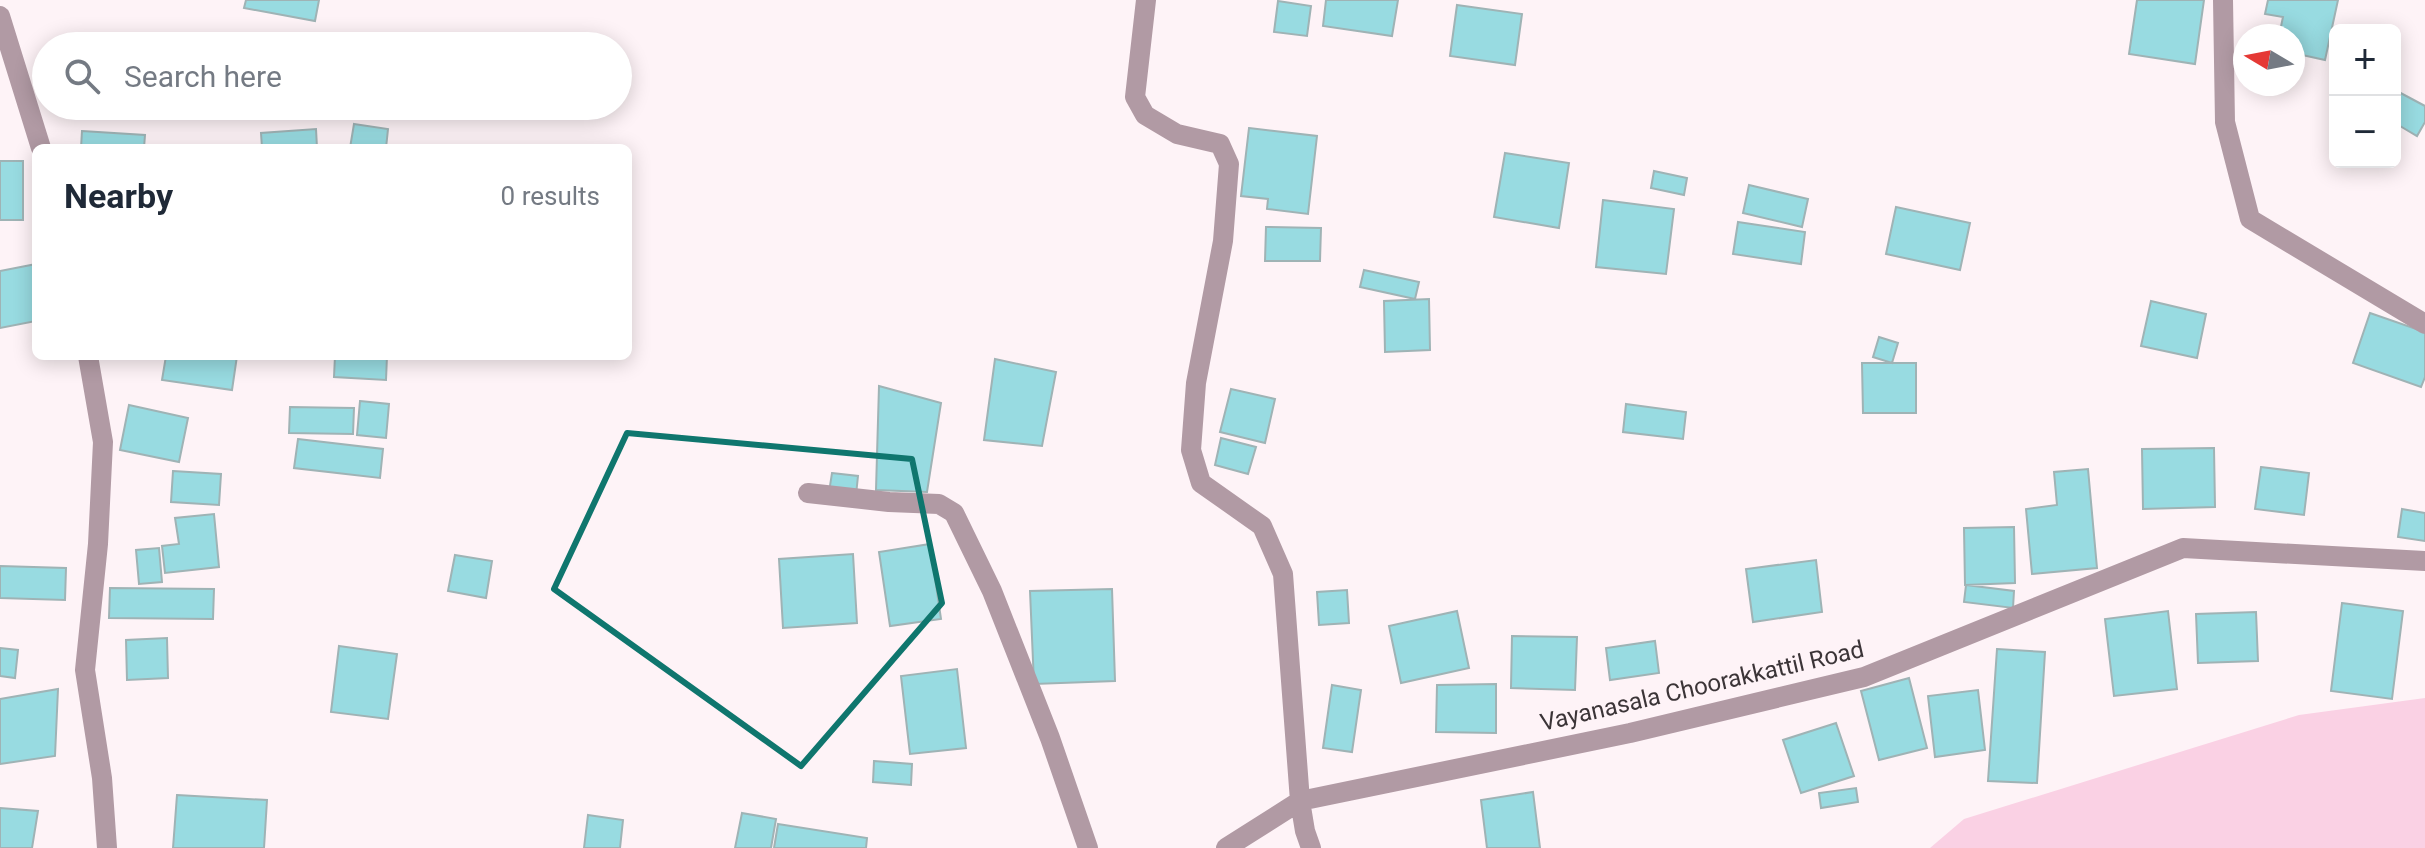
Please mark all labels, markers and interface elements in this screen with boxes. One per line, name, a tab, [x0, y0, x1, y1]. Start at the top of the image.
north arrow	[2233, 24, 2305, 96]
map controls	[2329, 24, 2401, 168]
button: +	[2329, 24, 2401, 96]
search box	[32, 32, 632, 120]
icon: search	[60, 54, 104, 98]
text: Search here	[124, 59, 282, 94]
button: −	[2329, 96, 2401, 168]
text: Nearby	[64, 176, 173, 216]
text: 0 results	[501, 181, 600, 211]
street label: Vayanasala Choorakkattil Road	[1538, 635, 1866, 737]

